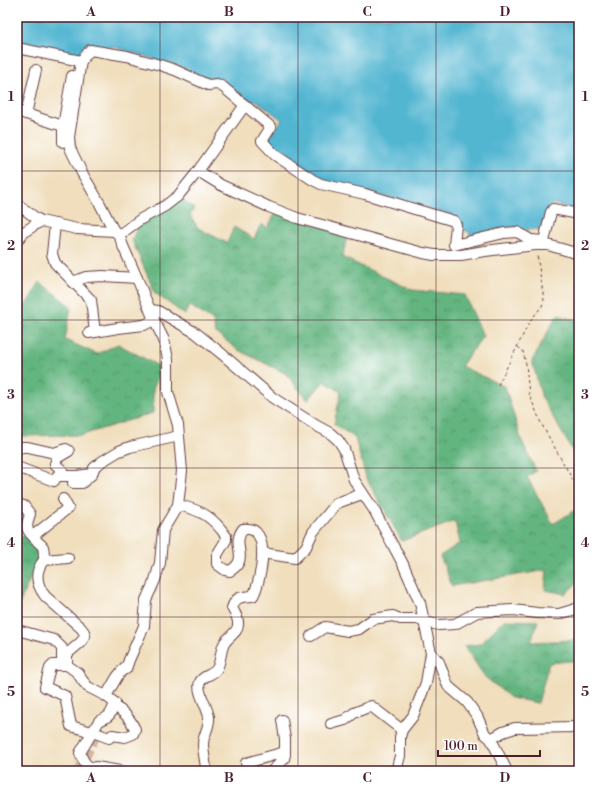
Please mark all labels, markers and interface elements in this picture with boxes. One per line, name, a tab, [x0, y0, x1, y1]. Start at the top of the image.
text: A	[85, 4, 96, 20]
text: B	[224, 4, 234, 20]
text: C	[362, 4, 372, 20]
text: D	[500, 4, 510, 20]
text: 1	[8, 89, 15, 105]
text: 1	[582, 89, 589, 105]
text: 2	[7, 238, 15, 254]
text: 2	[581, 238, 589, 254]
text: 3	[7, 387, 15, 403]
text: 3	[581, 387, 589, 403]
text: 4	[7, 535, 16, 551]
text: 4	[581, 535, 590, 551]
text: 5	[7, 684, 15, 700]
text: 5	[581, 684, 589, 700]
scale bar	[438, 732, 540, 758]
text: 100 m	[444, 739, 478, 754]
text: A	[85, 770, 96, 786]
text: B	[224, 770, 234, 786]
text: C	[362, 770, 372, 786]
text: D	[500, 770, 510, 786]

